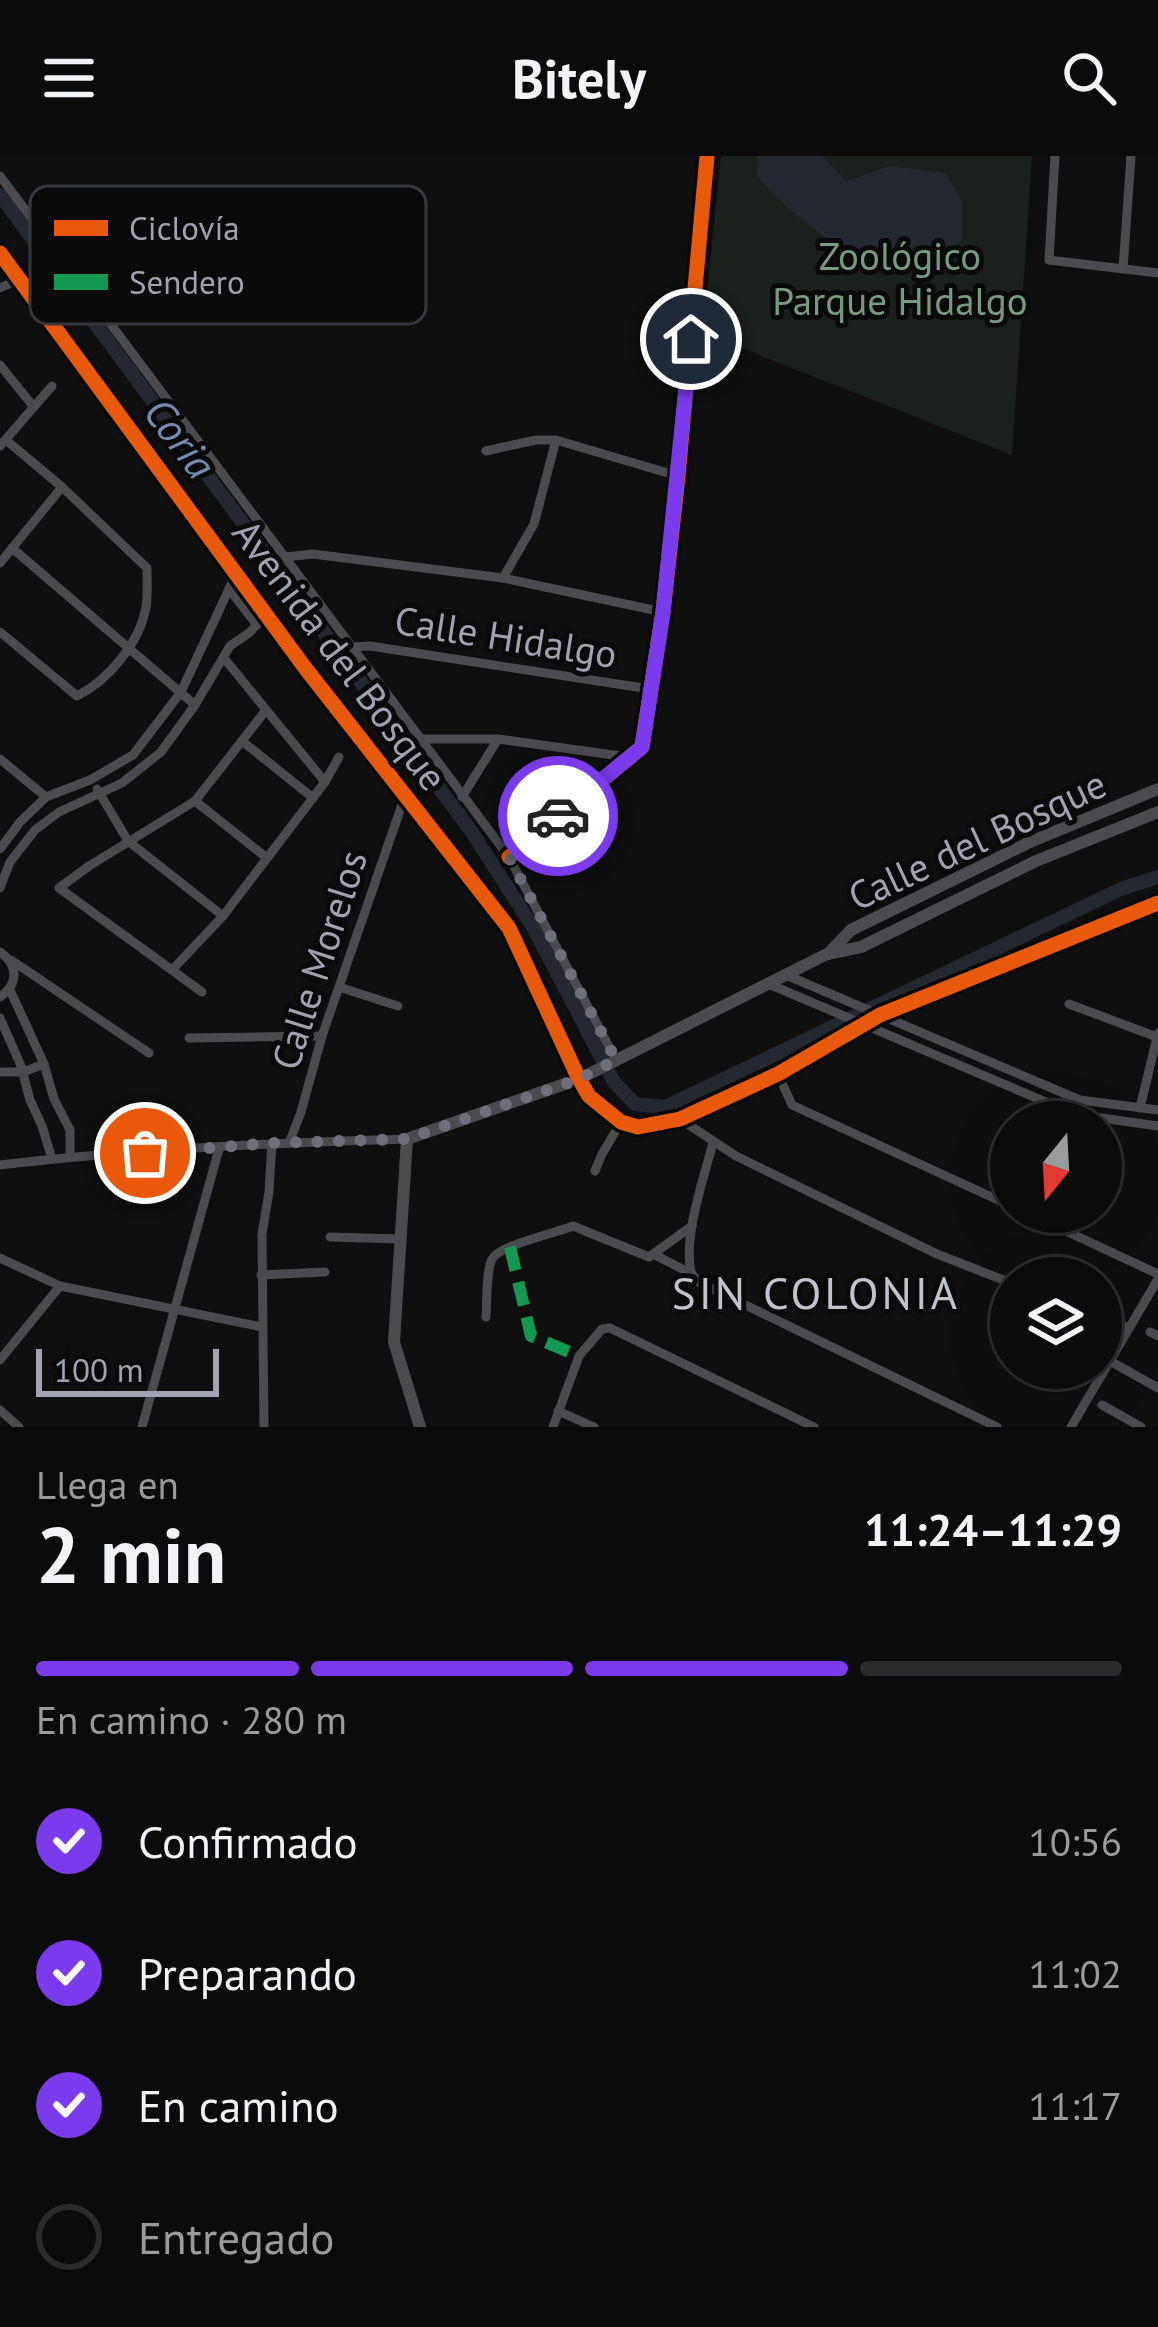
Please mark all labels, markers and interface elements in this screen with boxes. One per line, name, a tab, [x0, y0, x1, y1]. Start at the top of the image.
text: Bitely	[512, 43, 646, 113]
icon: menu	[36, 45, 102, 111]
icon: search	[1056, 45, 1122, 111]
legend	[30, 186, 426, 324]
text: Ciclovía	[129, 206, 240, 249]
park label: Zoológico Parque Hidalgo	[772, 230, 1028, 326]
text: Sendero	[129, 260, 245, 303]
pin	[640, 288, 742, 390]
icon: home	[658, 306, 724, 372]
water label: Coria	[132, 386, 229, 490]
street label: Avenida del Bosque	[222, 509, 459, 800]
street label: Calle Hidalgo	[391, 594, 621, 679]
courier	[498, 756, 618, 876]
street label: Calle del Bosque	[840, 758, 1114, 921]
icon: car	[525, 783, 591, 849]
street label: Calle Morelos	[259, 844, 378, 1076]
north arrow	[990, 1101, 1122, 1233]
map controls	[990, 1101, 1122, 1389]
pin	[94, 1102, 196, 1204]
icon: bag	[112, 1120, 178, 1186]
button: layers	[990, 1257, 1122, 1389]
district label: SIN COLONIA	[672, 1263, 960, 1321]
scale bar	[36, 1343, 219, 1396]
text: 100 m	[54, 1348, 144, 1391]
text: Llega en	[36, 1459, 179, 1510]
text: 11:24–11:29	[864, 1500, 1122, 1558]
text: 2 min	[36, 1504, 226, 1605]
text: En camino · 280 m	[36, 1694, 347, 1745]
icon: check	[36, 1808, 102, 1874]
text: Confirmado	[138, 1812, 358, 1870]
text: 10:56	[1028, 1816, 1122, 1867]
icon: check	[36, 1940, 102, 2006]
text: Preparando	[138, 1944, 357, 2002]
text: 11:02	[1028, 1948, 1122, 1999]
icon: check	[36, 2072, 102, 2138]
text: En camino	[138, 2076, 339, 2134]
text: 11:17	[1028, 2080, 1122, 2131]
text: Entregado	[138, 2208, 334, 2266]

